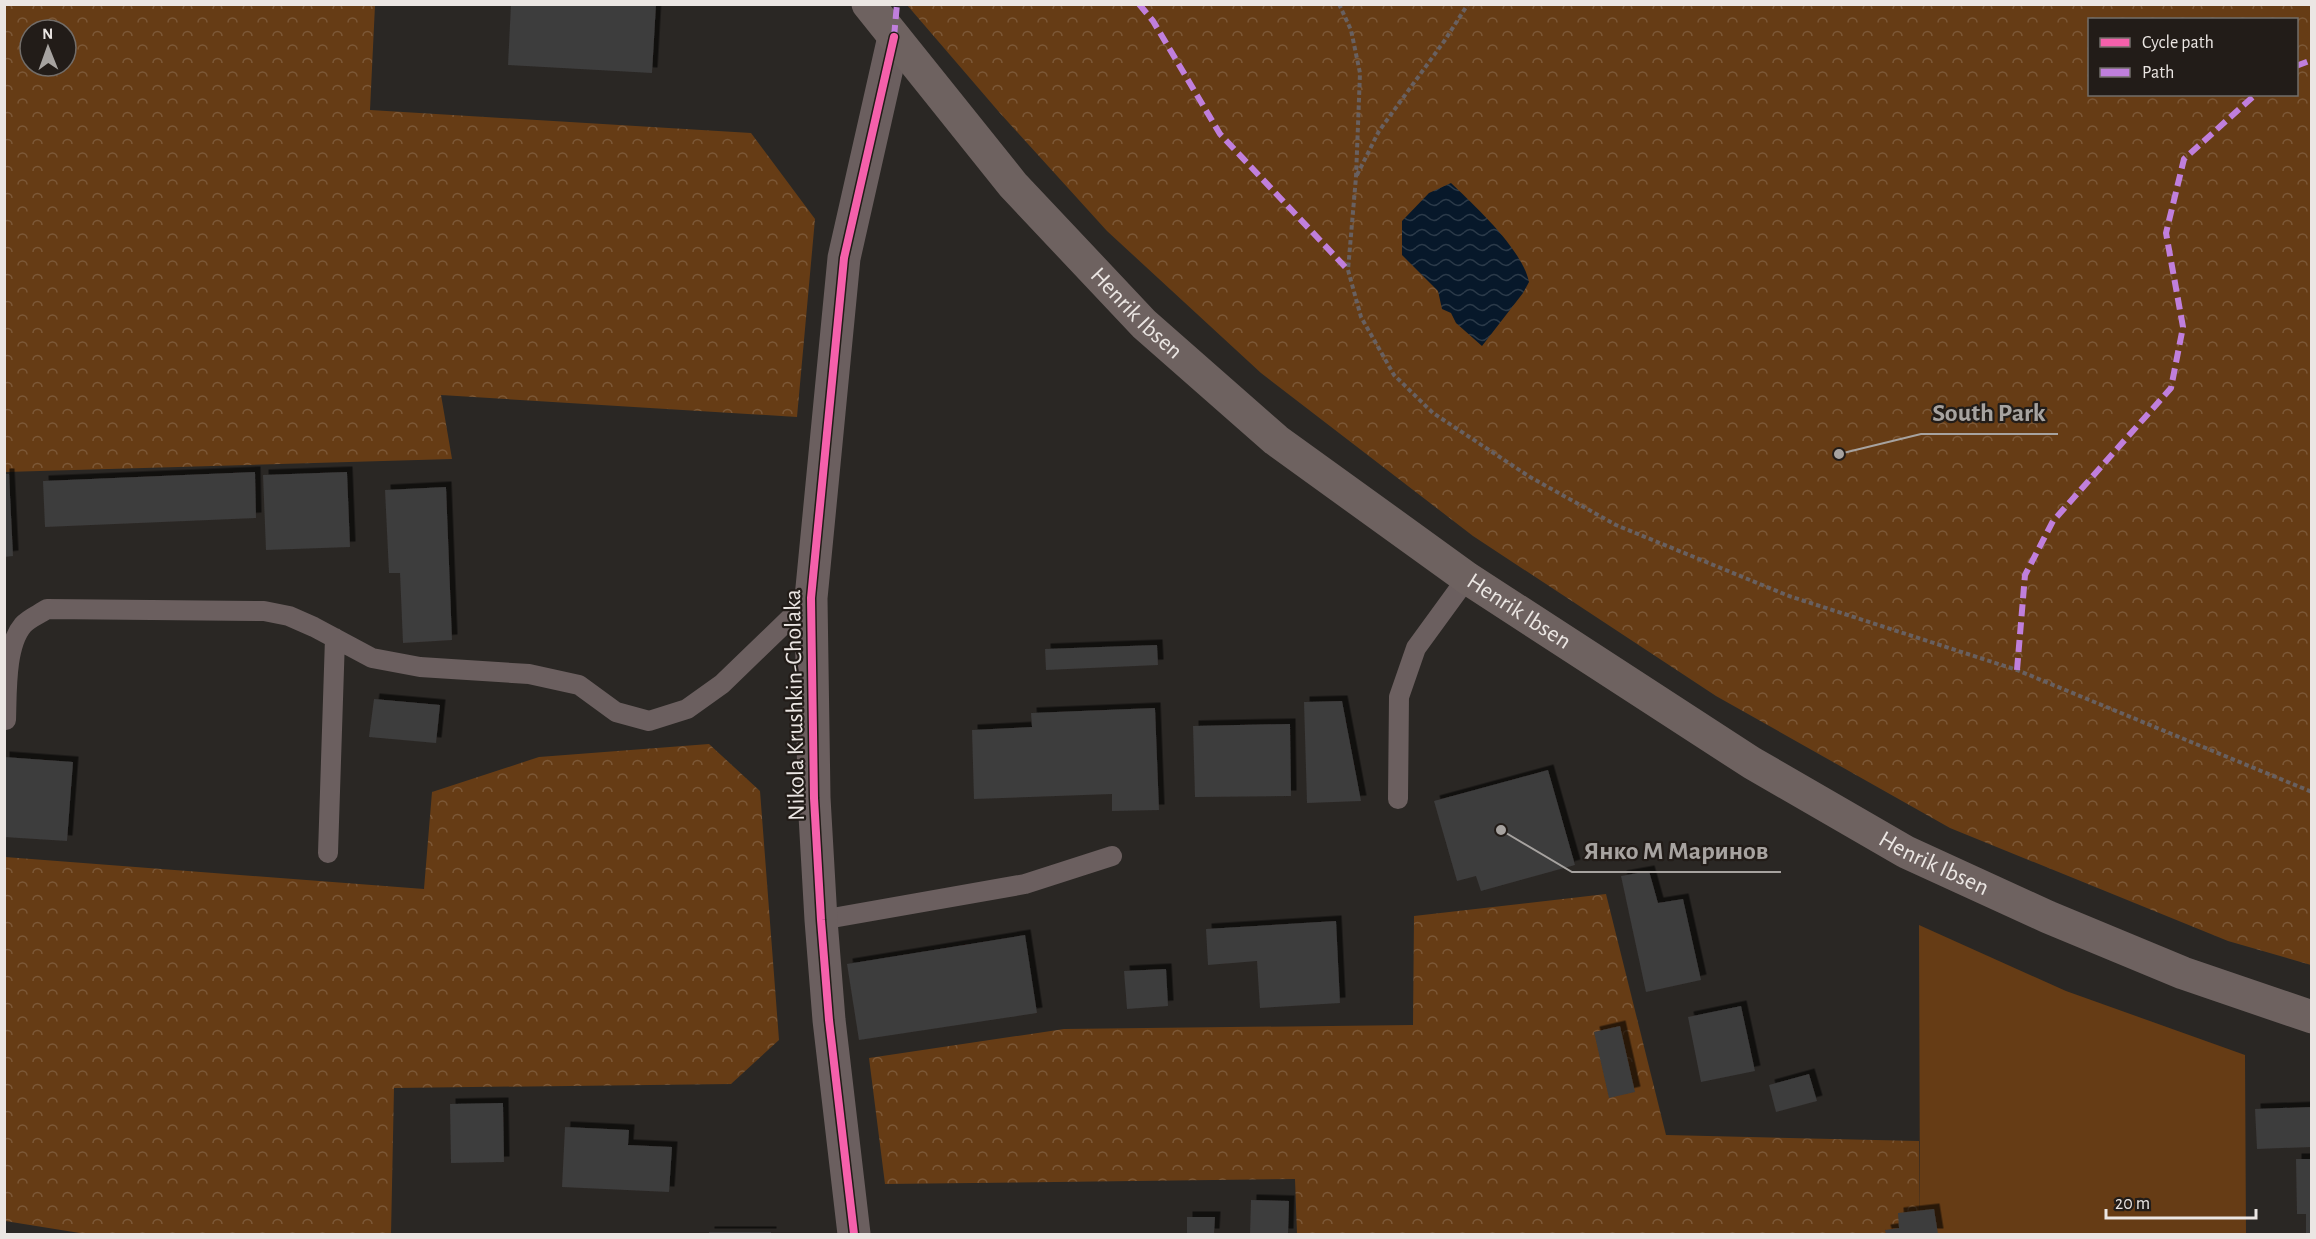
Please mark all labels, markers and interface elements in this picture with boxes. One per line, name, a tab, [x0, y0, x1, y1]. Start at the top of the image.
north arrow	[18, 18, 78, 78]
legend	[2088, 18, 2298, 96]
text: N	[42, 26, 53, 42]
text: Cycle path	[2142, 34, 2214, 52]
text: Path	[2142, 64, 2174, 82]
street label: Henrik Ibsen	[1086, 263, 1187, 364]
callout: South Park	[1921, 390, 2058, 434]
text: South Park	[1932, 400, 2046, 426]
street label: Henrik Ibsen	[1462, 569, 1575, 654]
street label: Nikola Krushkin-Cholaka	[781, 589, 809, 821]
street label: Henrik Ibsen	[1875, 827, 1992, 900]
callout: Янко М Маринов	[1572, 828, 1781, 872]
text: Янко М Маринов	[1584, 838, 1768, 864]
scale bar	[2106, 1182, 2256, 1220]
text: 20 m	[2115, 1195, 2150, 1213]

